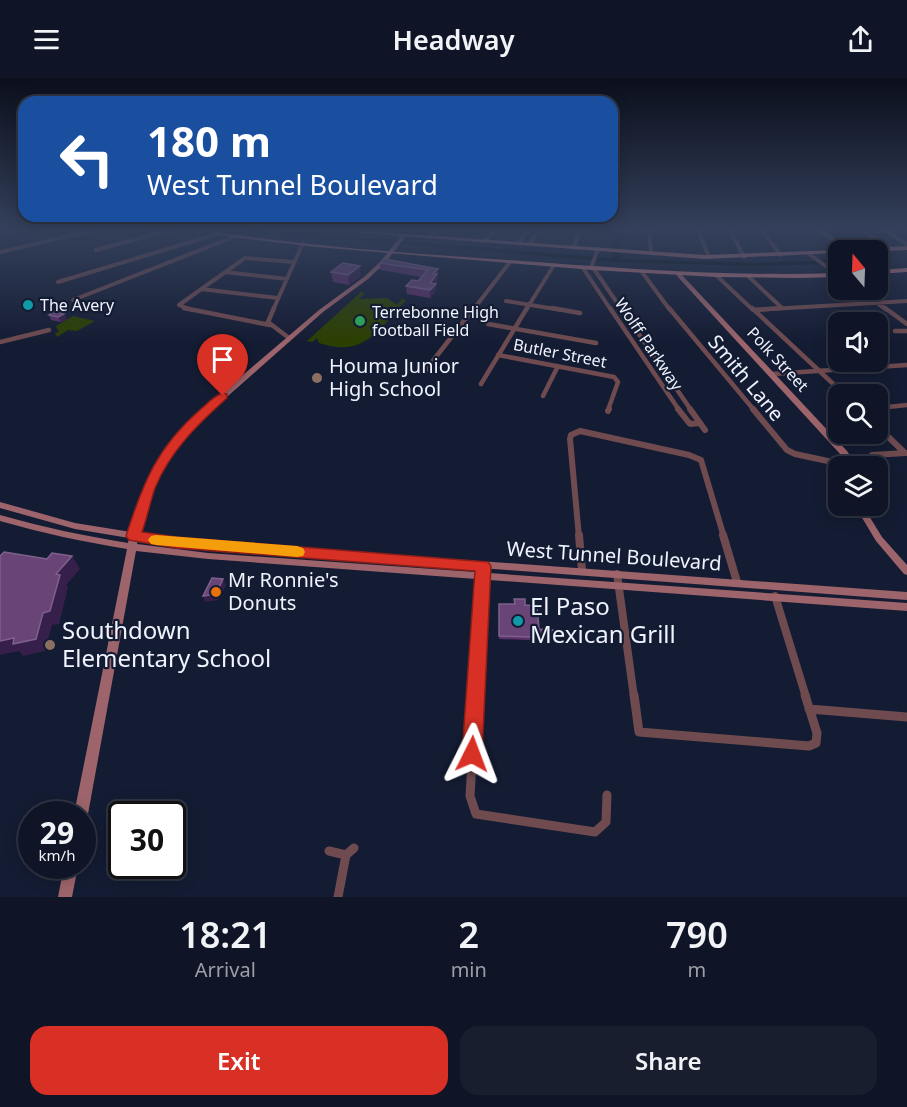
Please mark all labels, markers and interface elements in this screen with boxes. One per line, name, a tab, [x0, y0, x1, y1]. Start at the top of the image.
text: Headway	[393, 21, 514, 58]
icon: menu	[30, 23, 63, 56]
icon: share	[844, 23, 877, 56]
text: 180 m	[147, 112, 271, 169]
icon: left	[48, 120, 126, 198]
text: West Tunnel Boulevard	[147, 166, 438, 203]
north arrow	[828, 240, 888, 300]
map controls	[828, 240, 888, 516]
street label: Wolff Parkway	[610, 293, 689, 395]
place label: The Avery	[40, 294, 115, 316]
marker: The Avery	[21, 298, 35, 312]
place label: Terrebonne High football Field	[372, 301, 499, 341]
button: sound	[828, 312, 888, 372]
marker: Terrebonne High football Field	[353, 314, 367, 328]
street label: Polk Street	[742, 322, 814, 396]
street label: Smith Lane	[702, 329, 790, 427]
street label: Butler Street	[511, 333, 609, 373]
pin	[197, 334, 248, 396]
icon: arrive	[206, 343, 239, 376]
place label: Houma Junior High School	[329, 352, 459, 402]
marker: Houma Junior High School	[310, 371, 324, 385]
button: search	[828, 384, 888, 444]
button: layers	[828, 456, 888, 516]
street label: West Tunnel Boulevard	[506, 535, 722, 576]
place label: Mr Ronnie's Donuts	[228, 566, 339, 616]
marker: Mr Ronnie's Donuts	[209, 585, 223, 599]
place label: El Paso Mexican Grill	[530, 589, 676, 650]
place label: Southdown Elementary School	[62, 613, 271, 674]
marker: El Paso Mexican Grill	[511, 614, 525, 628]
marker: Southdown Elementary School	[43, 638, 57, 652]
position arrow	[440, 722, 504, 786]
speed limit sign: 30	[108, 801, 186, 879]
text: 29	[40, 812, 74, 853]
text: km/h	[39, 845, 75, 865]
text: 18:21	[179, 910, 271, 959]
text: 2	[458, 910, 479, 959]
text: 790	[666, 910, 728, 959]
text: Arrival	[195, 956, 256, 983]
text: min	[451, 956, 487, 983]
text: m	[688, 956, 706, 983]
button: Exit	[30, 1026, 448, 1095]
button: Share	[460, 1026, 877, 1095]

